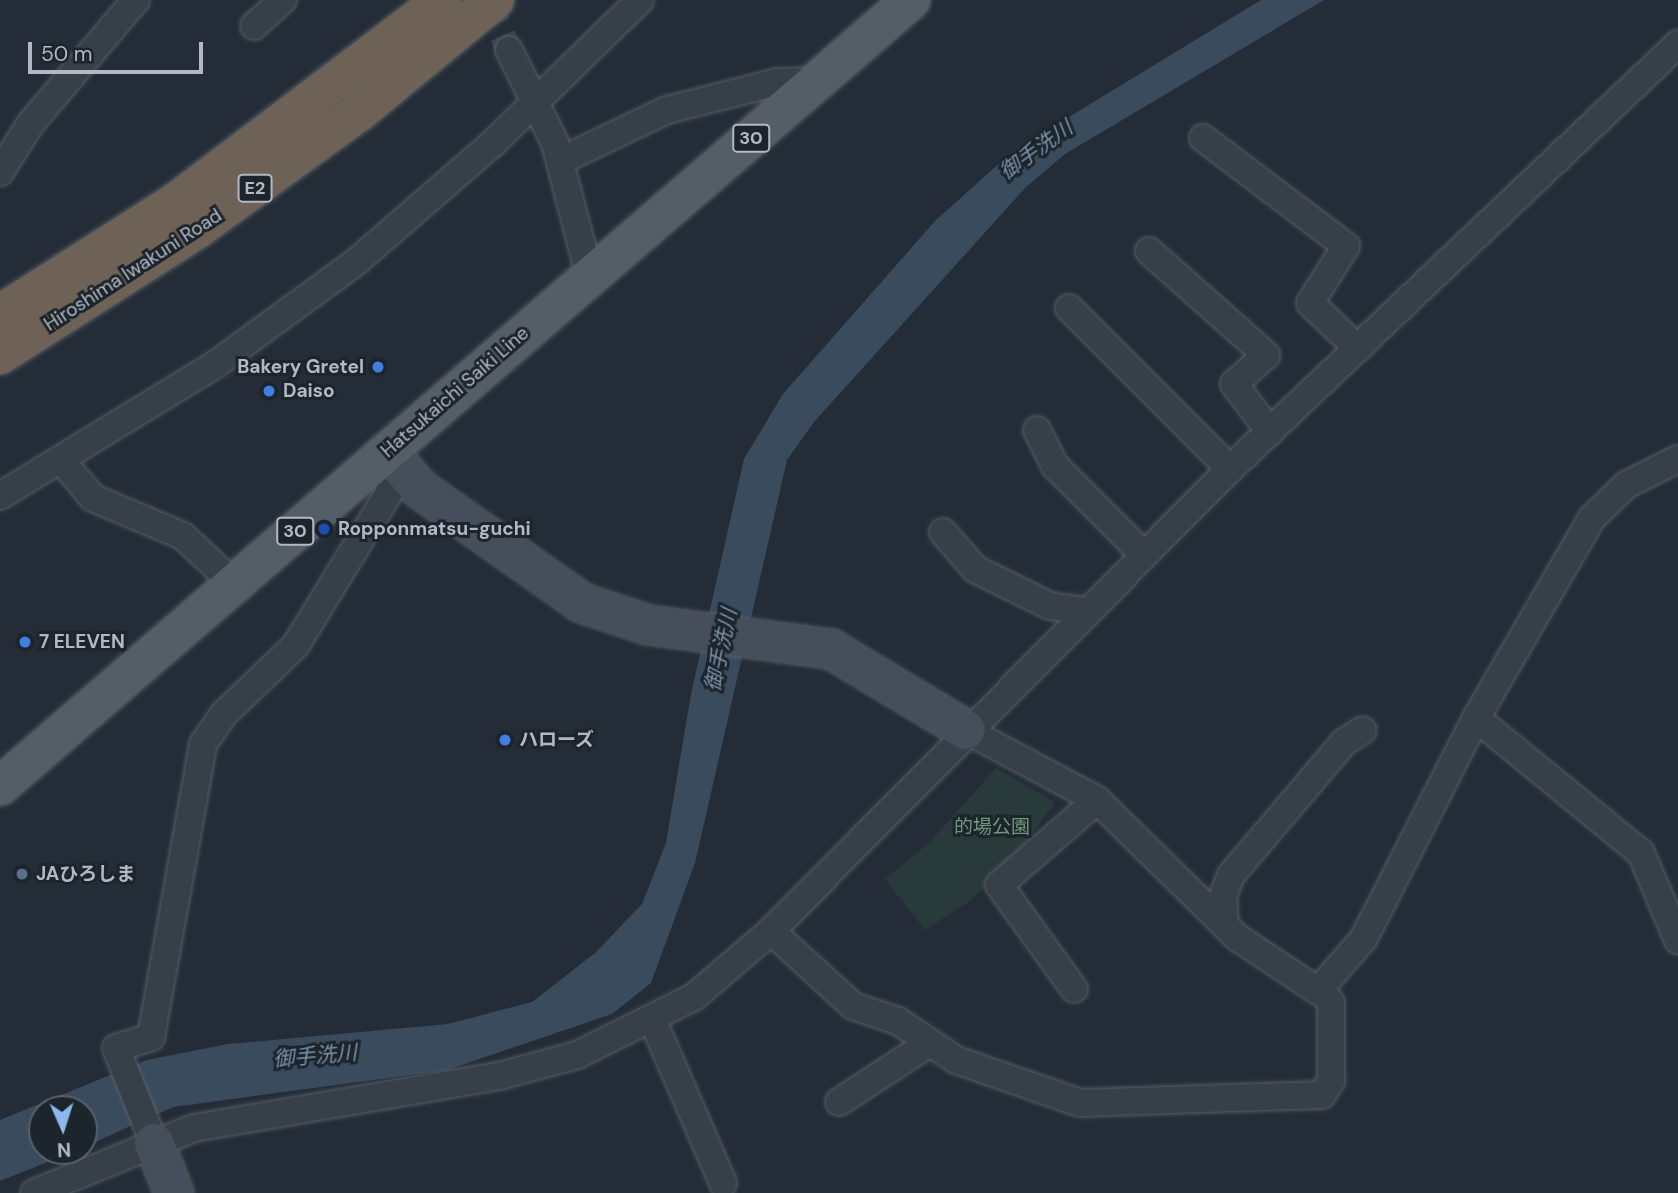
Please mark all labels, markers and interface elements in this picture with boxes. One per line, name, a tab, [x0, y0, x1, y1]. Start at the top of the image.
scale bar	[32, 28, 206, 72]
text: 50 m	[41, 40, 92, 68]
water label: 御手洗川	[995, 115, 1077, 185]
road number: 30	[732, 124, 770, 153]
road number: E2	[238, 174, 272, 202]
street label: Hiroshima Iwakuni Road	[40, 204, 226, 336]
street label: Hatsukaichi Saiki Line	[377, 322, 533, 462]
place label: Bakery Gretel	[237, 356, 364, 378]
marker: Bakery Gretel	[370, 359, 386, 375]
place label: Daiso	[283, 380, 334, 402]
marker: Daiso	[261, 383, 277, 399]
road number: 30	[276, 516, 314, 546]
place label: Ropponmatsu-guchi	[338, 518, 531, 540]
marker: Ropponmatsu-guchi	[316, 521, 332, 537]
water label: 御手洗川	[700, 606, 742, 694]
place label: 7 ELEVEN	[39, 631, 125, 653]
marker: 7 ELEVEN	[17, 634, 33, 650]
place label: ハローズ	[519, 729, 595, 751]
marker: ハローズ	[497, 732, 513, 748]
park label: 的場公園	[954, 816, 1030, 838]
place label: JAひろしま	[36, 863, 135, 885]
marker: JAひろしま	[14, 866, 30, 882]
water label: 御手洗川	[272, 1040, 358, 1072]
north arrow	[28, 1095, 98, 1165]
text: N	[56, 1137, 72, 1162]

